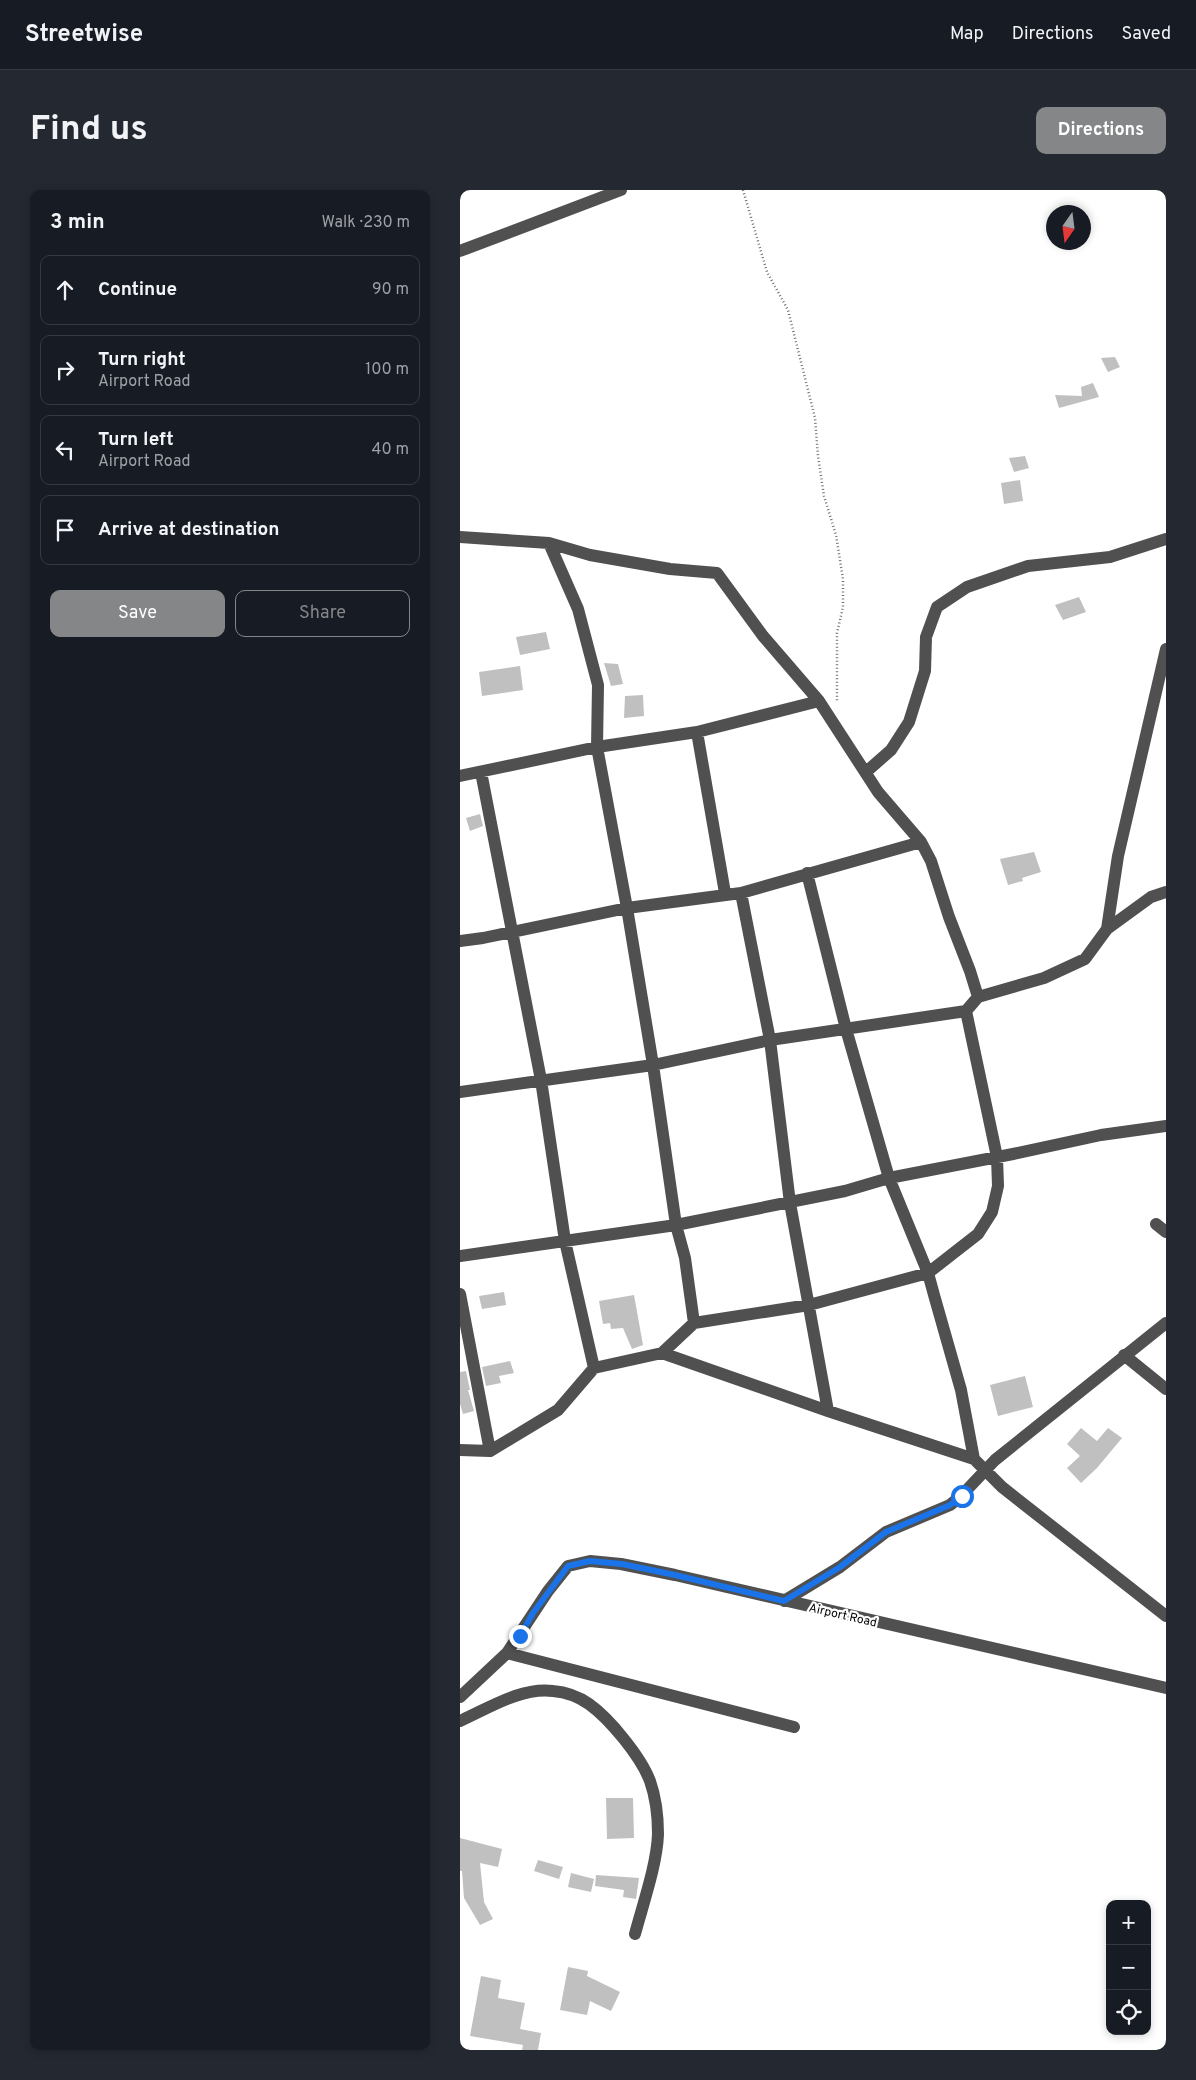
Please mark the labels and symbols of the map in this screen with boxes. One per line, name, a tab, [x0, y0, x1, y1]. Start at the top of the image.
north arrow	[1046, 205, 1091, 250]
route start	[951, 1485, 974, 1508]
street label: Airport Road	[807, 1600, 878, 1632]
route end	[509, 1625, 532, 1648]

